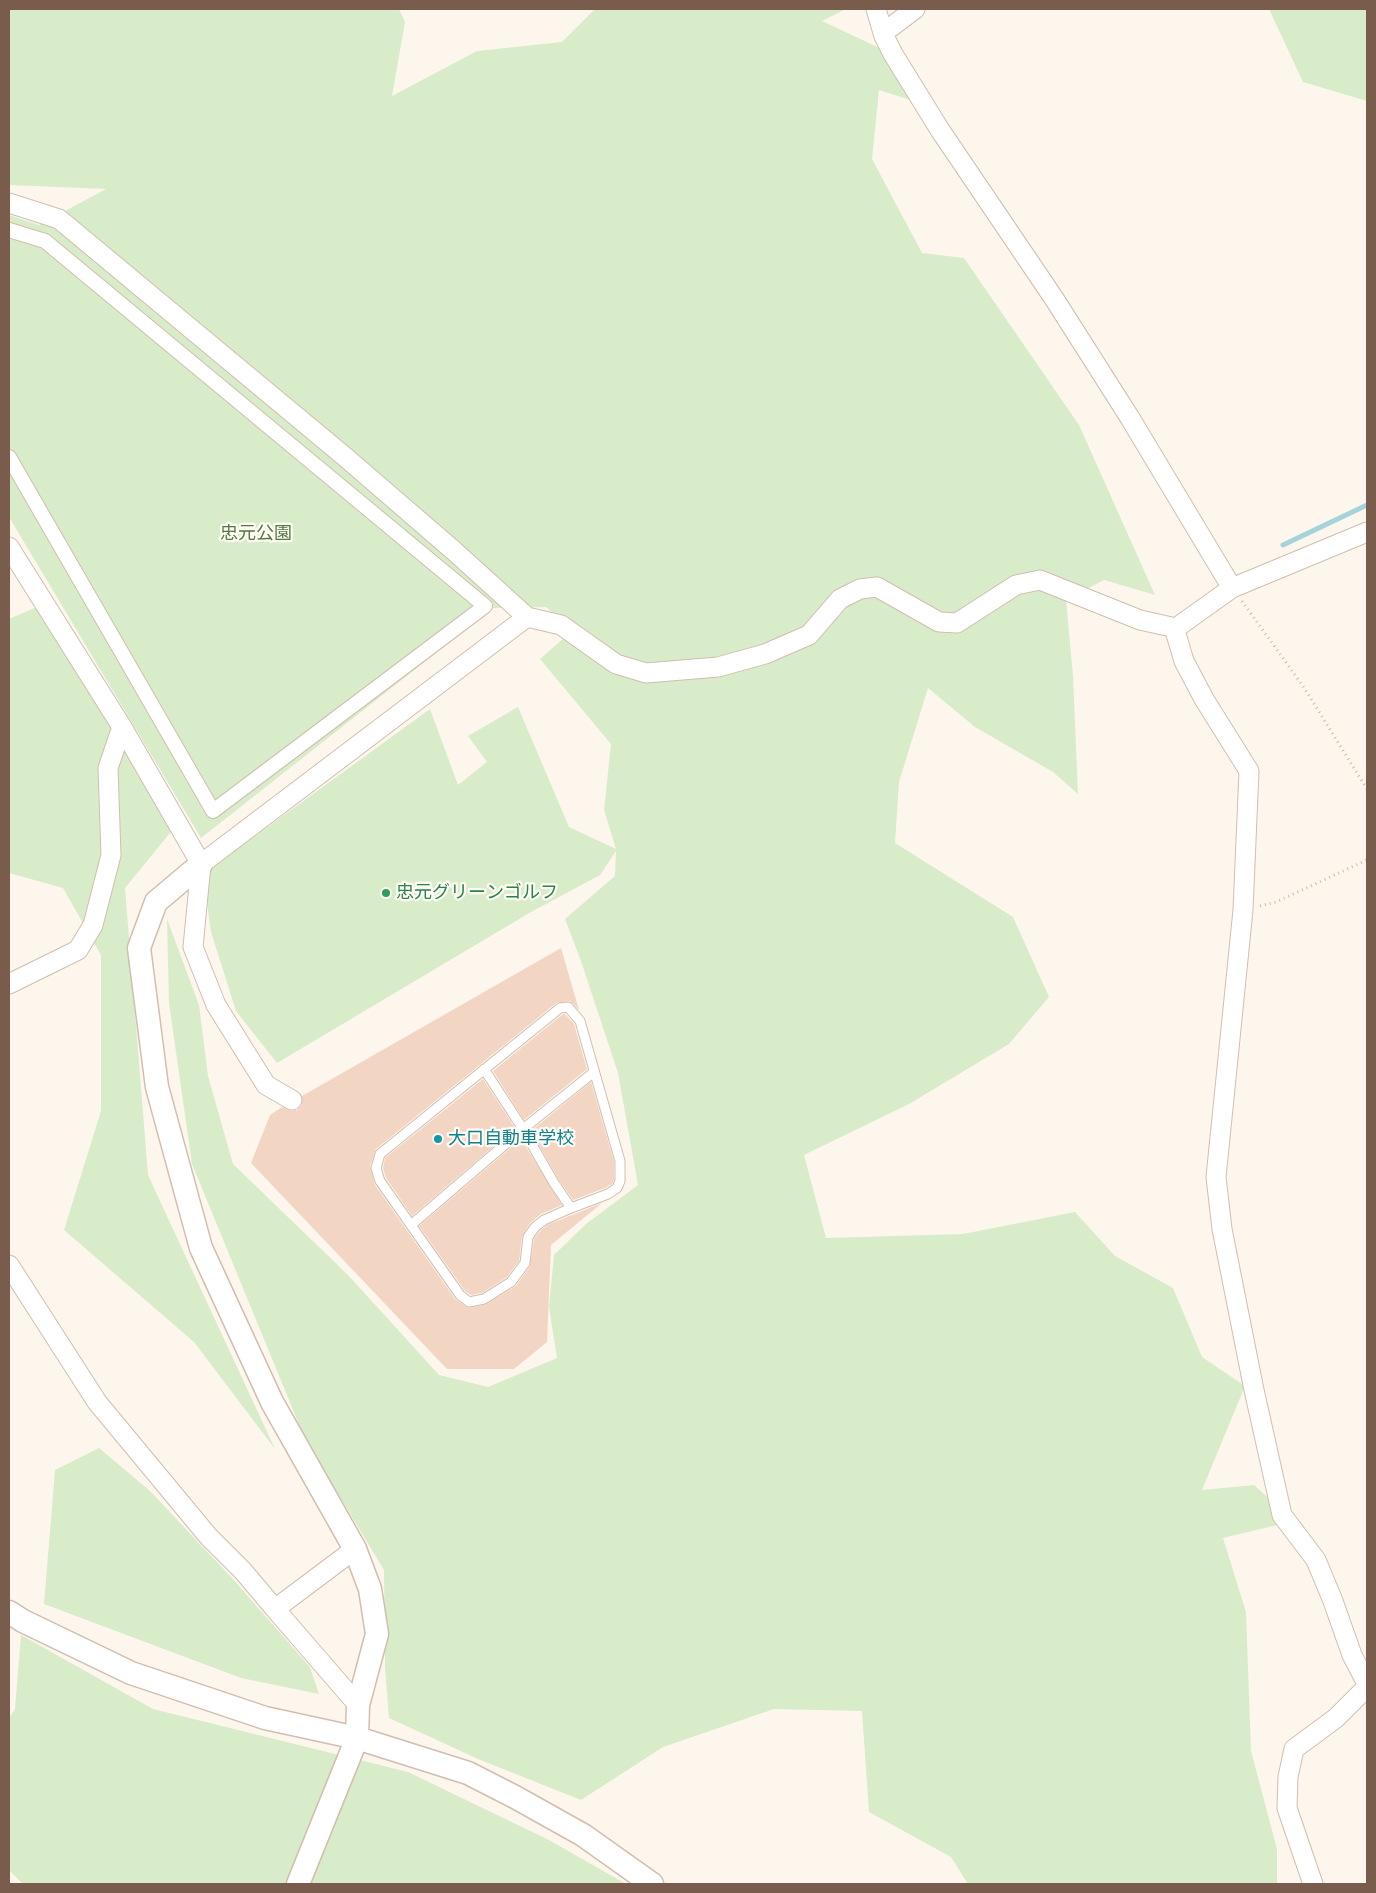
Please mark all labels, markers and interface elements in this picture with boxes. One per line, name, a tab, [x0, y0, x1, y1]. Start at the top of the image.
park label: 忠元公園	[220, 523, 292, 545]
place label: 忠元グリーンゴルフ	[396, 882, 558, 904]
marker: 忠元グリーンゴルフ	[380, 887, 392, 899]
place label: 大口自動車学校	[448, 1128, 574, 1150]
marker: 大口自動車学校	[432, 1133, 444, 1145]

